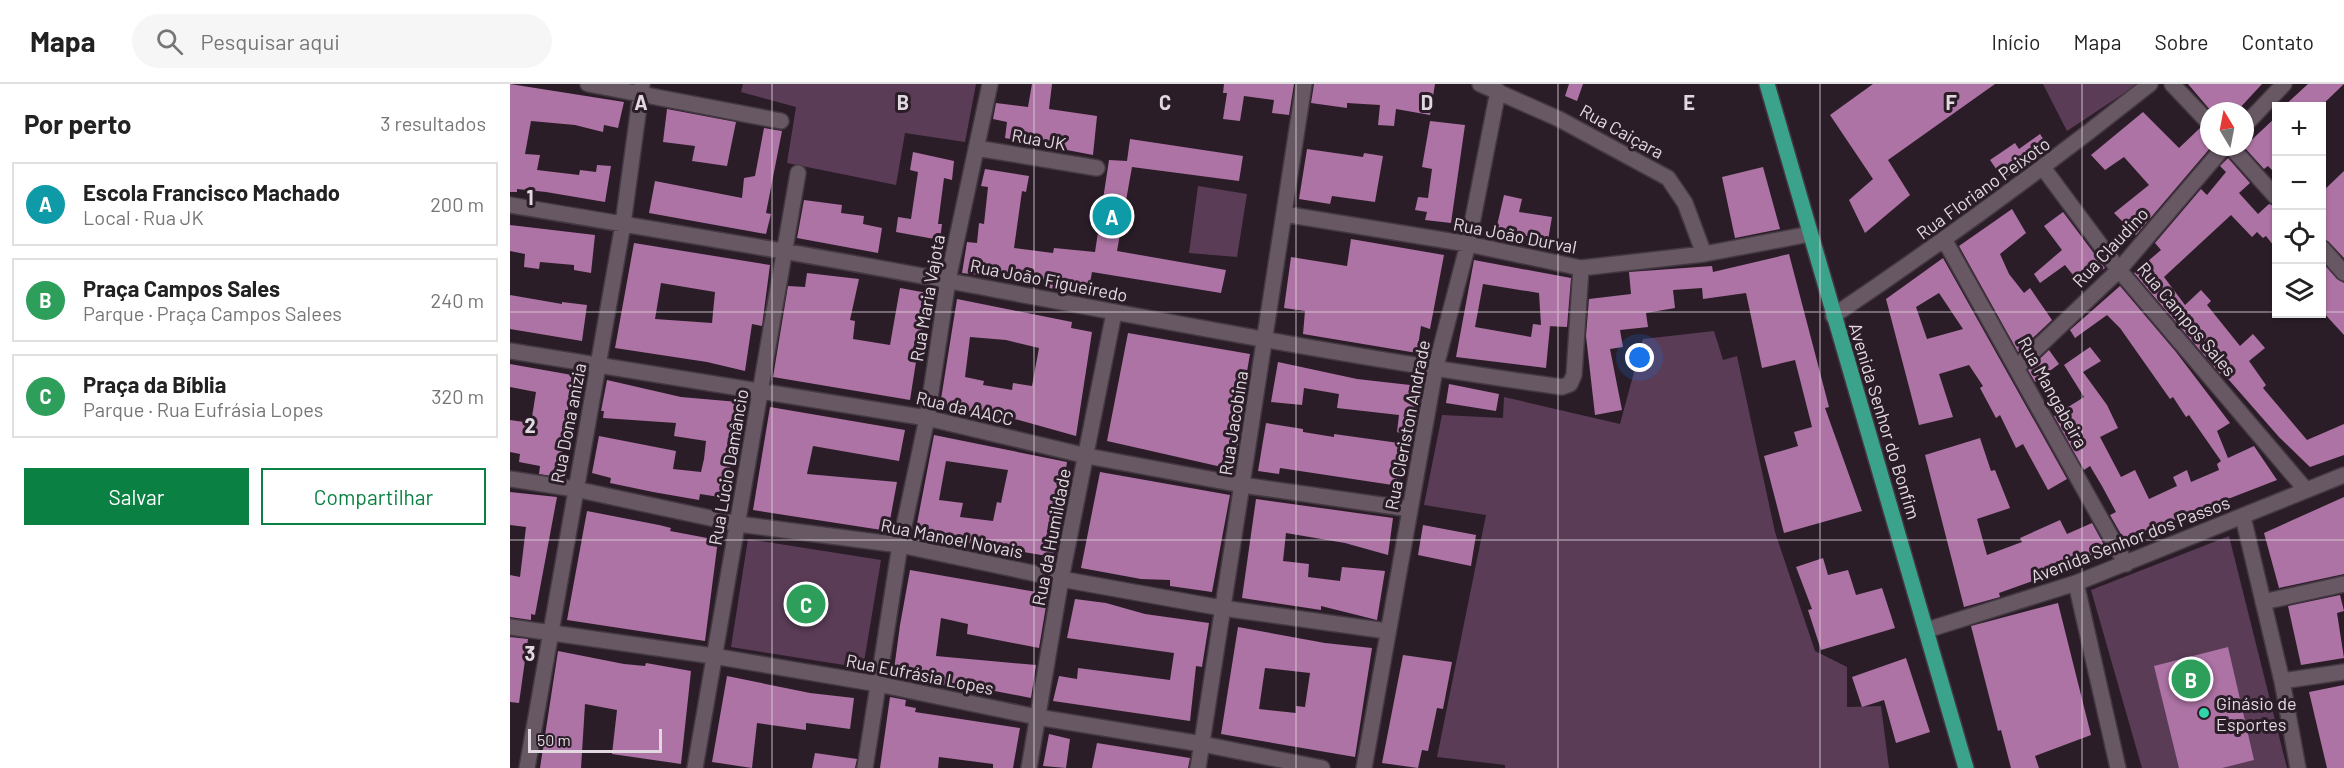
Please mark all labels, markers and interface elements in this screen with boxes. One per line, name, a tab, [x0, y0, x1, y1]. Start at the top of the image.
search box	[132, 14, 552, 68]
text: Mapa	[30, 24, 96, 58]
icon: search	[153, 25, 186, 58]
text: Pesquisar aqui	[201, 28, 340, 54]
text: Início	[1992, 29, 2040, 54]
text: Mapa	[2073, 29, 2122, 54]
text: Sobre	[2155, 29, 2208, 54]
text: Contato	[2241, 29, 2314, 54]
text: A	[634, 90, 648, 114]
text: B	[897, 90, 909, 114]
text: C	[1159, 90, 1171, 114]
text: D	[1421, 90, 1433, 114]
text: E	[1683, 90, 1695, 114]
text: F	[1945, 90, 1957, 114]
street label: Rua Caiçara	[1576, 99, 1668, 163]
north arrow	[2200, 102, 2254, 156]
map controls	[2272, 102, 2326, 318]
button: +	[2272, 102, 2326, 156]
text: Por perto	[24, 108, 132, 139]
text: 3 resultados	[380, 111, 486, 135]
street label: Rua JK	[1010, 123, 1068, 155]
street label: Rua Floriano Peixoto	[1912, 132, 2054, 244]
button: −	[2272, 156, 2326, 210]
text: Escola Francisco Machado	[83, 179, 340, 205]
text: 1	[526, 185, 534, 209]
text: A	[39, 192, 52, 216]
text: 200 m	[430, 192, 484, 216]
pin: A	[1092, 194, 1132, 238]
street label: Rua Claudino	[2067, 202, 2153, 292]
text: Local · Rua JK	[83, 205, 204, 229]
button: locate	[2272, 210, 2326, 264]
street label: Rua João Durval	[1451, 212, 1579, 258]
street label: Rua Maria Vajota	[905, 233, 949, 363]
street label: Rua João Figueiredo	[968, 254, 1130, 306]
street label: Rua Campos Sales	[2133, 257, 2241, 381]
button: layers	[2272, 264, 2326, 318]
text: Praça Campos Sales	[83, 275, 280, 301]
text: B	[39, 288, 52, 312]
text: 240 m	[430, 288, 484, 312]
text: Parque · Praça Campos Salees	[83, 301, 342, 325]
street label: Avenida Senhor do Bonfim	[1845, 320, 1925, 522]
street label: Rua Mangabeira	[2013, 333, 2093, 451]
street label: Rua Cleriston Andrade	[1380, 338, 1434, 512]
your location	[1625, 343, 1654, 372]
street label: Rua Dona anizia	[546, 361, 590, 485]
street label: Rua Jacobina	[1214, 369, 1252, 477]
text: Praça da Bíblia	[83, 371, 226, 397]
text: C	[39, 384, 52, 408]
text: 320 m	[431, 384, 484, 408]
street label: Rua da AACC	[914, 386, 1016, 430]
street label: Rua Lúcio Damâncio	[703, 387, 753, 547]
text: Parque · Rua Eufrásia Lopes	[83, 397, 323, 421]
text: 2	[524, 413, 536, 437]
street label: Rua da Humildade	[1027, 466, 1075, 608]
button: Salvar	[24, 468, 249, 525]
button: Compartilhar	[261, 468, 486, 525]
street label: Avenida Senhor dos Passos	[2027, 491, 2233, 587]
street label: Rua Manoel Novais	[879, 513, 1025, 563]
pin: C	[786, 582, 826, 626]
text: 3	[525, 641, 535, 665]
street label: Rua Eufrásia Lopes	[844, 649, 996, 699]
pin: B	[2172, 656, 2210, 702]
place label: Ginásio de Esportes	[2216, 692, 2297, 735]
marker: Ginásio de Esportes	[2197, 706, 2211, 720]
scale bar	[528, 726, 662, 754]
text: 50 m	[537, 730, 571, 749]

